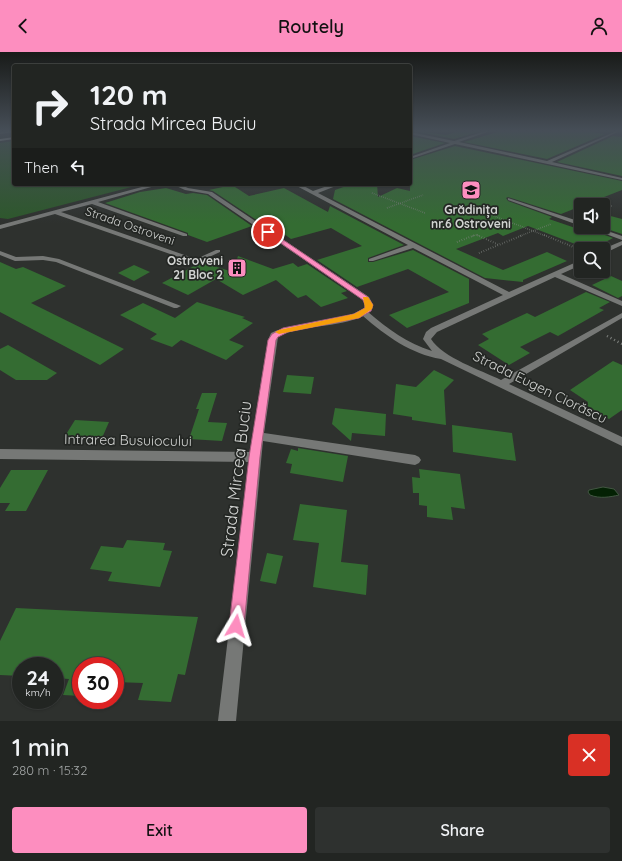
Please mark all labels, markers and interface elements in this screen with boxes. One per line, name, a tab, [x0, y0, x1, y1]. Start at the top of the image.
icon: back	[12, 15, 34, 37]
text: Routely	[278, 15, 344, 38]
icon: person	[588, 15, 610, 37]
text: 120 m	[90, 77, 168, 112]
icon: right	[24, 80, 76, 132]
text: Strada Mircea Buciu	[90, 112, 257, 135]
icon: left	[67, 156, 89, 178]
text: Then	[24, 158, 59, 177]
school or university icon: Grădinița nr.6 Ostroveni	[460, 179, 482, 201]
map controls	[574, 198, 610, 278]
button: sound	[574, 198, 610, 234]
place label: Grădinița nr.6 Ostroveni	[431, 202, 511, 231]
street label: Strada Ostroveni	[84, 203, 177, 248]
pin	[251, 215, 285, 249]
icon: arrive	[257, 221, 279, 243]
button: search	[574, 242, 610, 278]
place label: Ostroveni 21 Bloc 2	[167, 253, 223, 282]
building icon: Ostroveni 21 Bloc 2	[226, 257, 248, 279]
street label: Strada Eugen Ciorăscu	[470, 347, 610, 427]
street label: Strada Mircea Buciu	[215, 400, 256, 558]
street label: Intrarea Busuiocului	[64, 430, 192, 450]
position arrow	[215, 605, 257, 647]
speed limit sign: 30	[72, 657, 124, 709]
text: 24	[26, 665, 50, 690]
text: km/h	[25, 686, 51, 699]
text: 1 min	[12, 732, 70, 762]
button: close	[568, 734, 610, 776]
text: 280 m · 15:32	[12, 762, 87, 778]
button: Exit	[12, 807, 307, 853]
button: Share	[315, 807, 610, 853]

